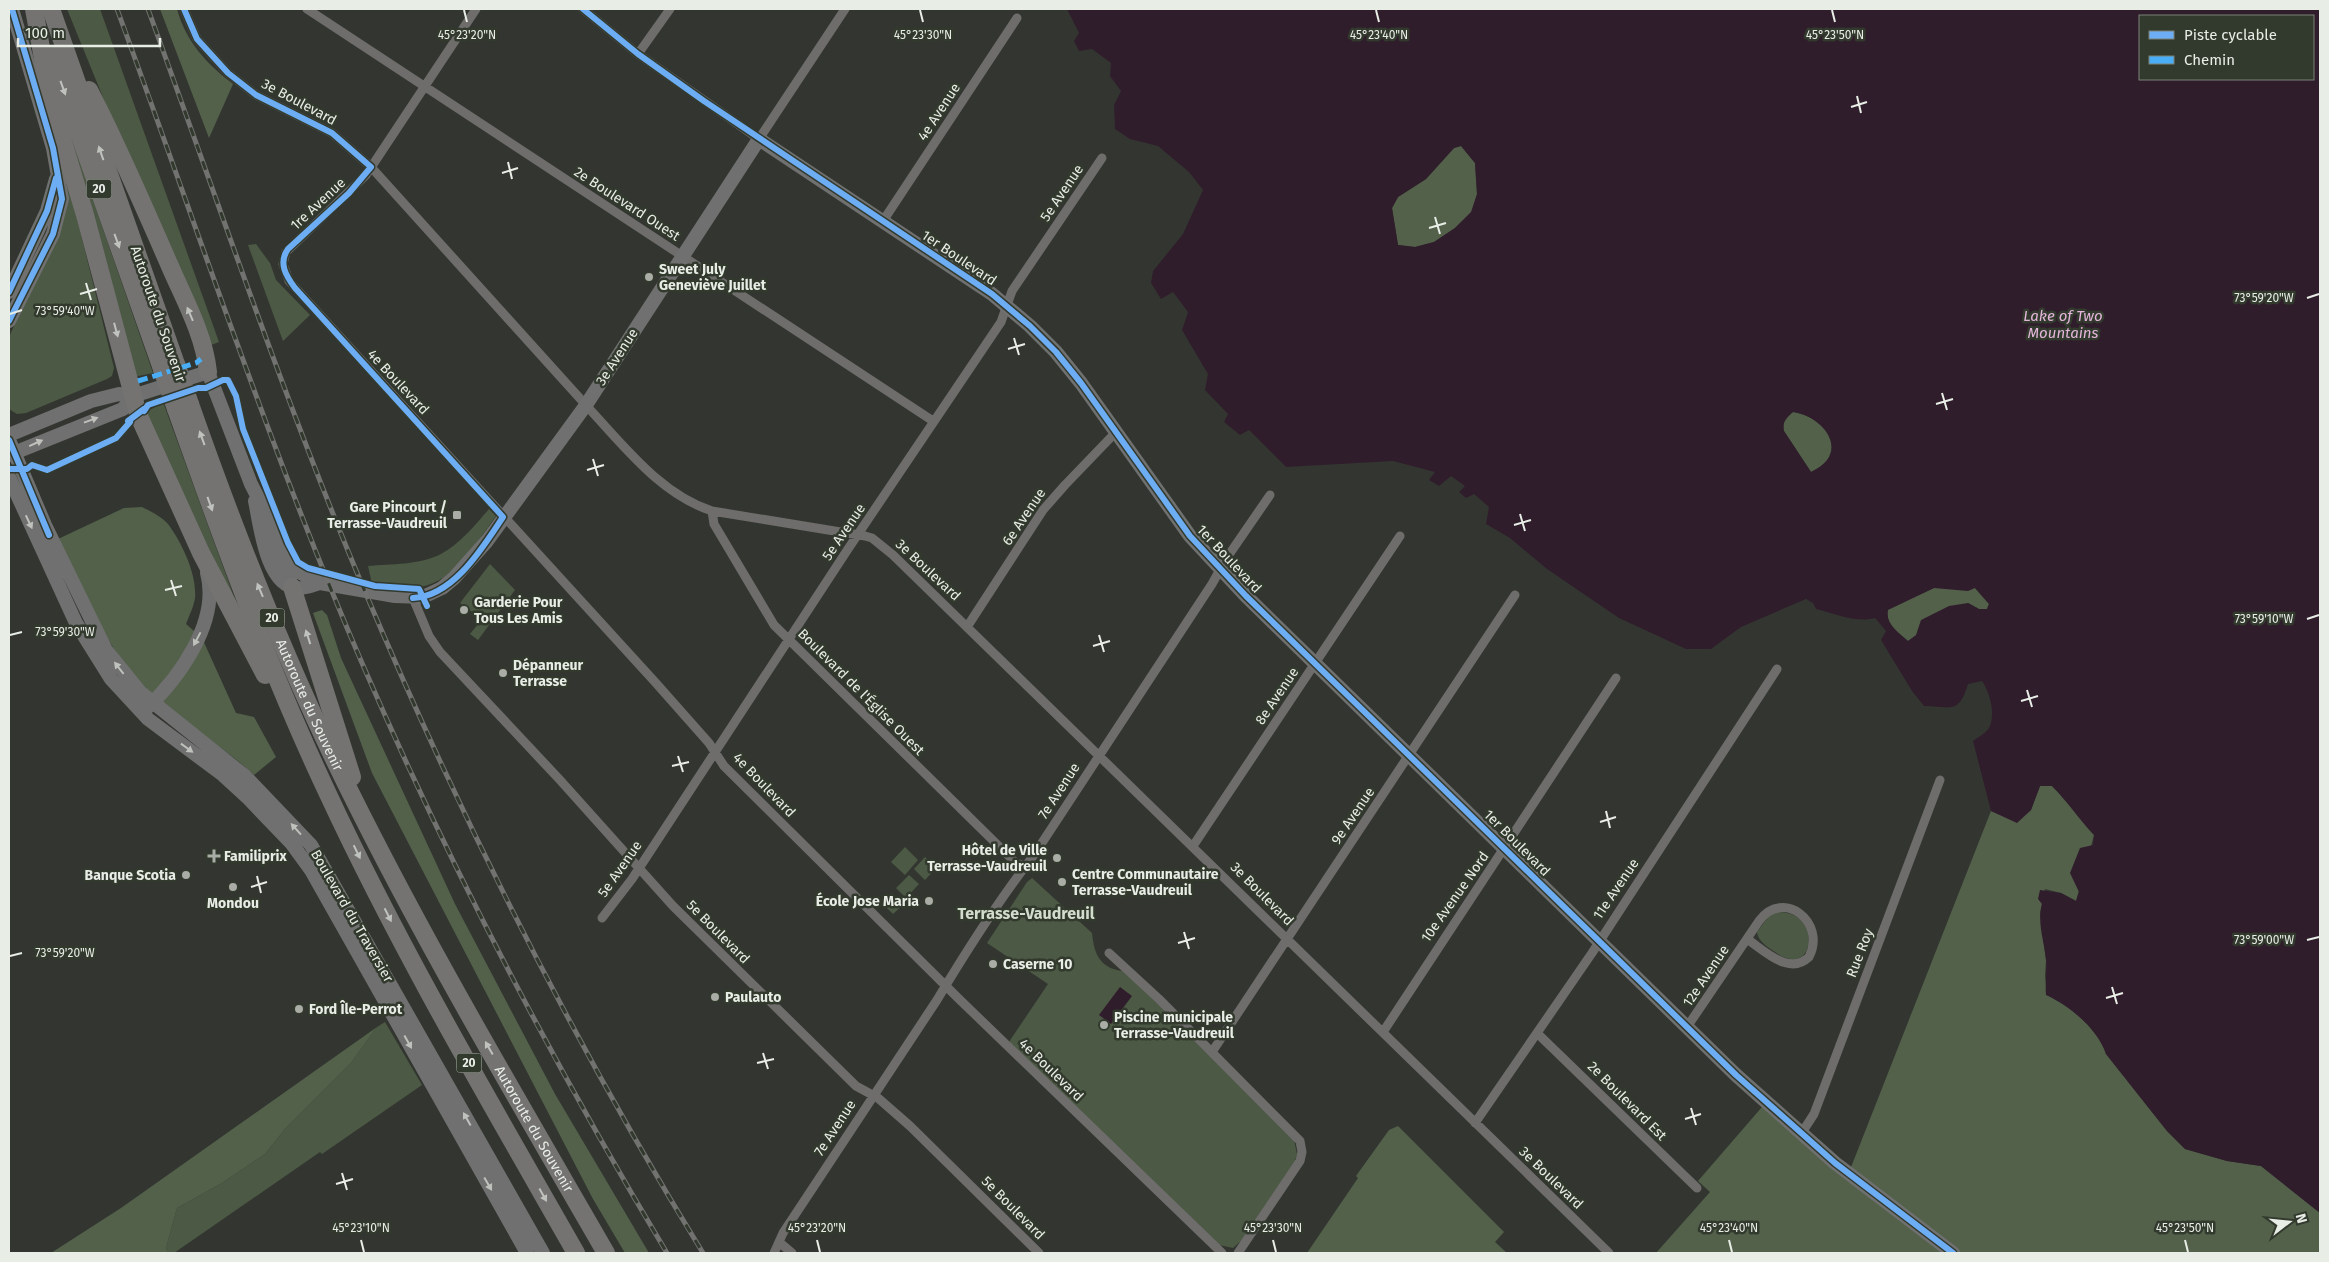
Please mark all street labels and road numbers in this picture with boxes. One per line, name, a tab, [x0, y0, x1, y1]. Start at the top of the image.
street label: 3e Boulevard	[259, 75, 339, 129]
street label: 4e Avenue	[914, 80, 964, 144]
street label: 5e Avenue	[1037, 161, 1087, 225]
street label: 2e Boulevard Ouest	[571, 163, 684, 245]
street label: 1re Avenue	[287, 174, 349, 234]
road number: 20	[86, 180, 112, 198]
street label: 1er Boulevard	[918, 227, 1000, 289]
street label: Autoroute du Souvenir	[127, 244, 189, 385]
street label: 3e Avenue	[592, 325, 642, 389]
street label: 4e Boulevard	[364, 346, 432, 418]
street label: 6e Avenue	[999, 485, 1049, 549]
street label: 5e Avenue	[819, 500, 869, 564]
street label: 1er Boulevard	[1193, 521, 1265, 597]
street label: 3e Boulevard	[892, 536, 964, 604]
road number: 20	[260, 608, 284, 628]
street label: Boulevard de l'Église Ouest	[794, 624, 929, 759]
street label: Autoroute du Souvenir	[272, 636, 347, 774]
street label: 8e Avenue	[1252, 664, 1302, 728]
street label: 4e Boulevard	[729, 749, 799, 821]
street label: 7e Avenue	[1035, 760, 1083, 822]
street label: 9e Avenue	[1328, 784, 1378, 848]
street label: 1er Boulevard	[1480, 806, 1554, 880]
street label: 5e Avenue	[594, 838, 646, 900]
street label: Boulevard du Traversier	[307, 847, 397, 986]
street label: 10e Avenue Nord	[1417, 849, 1493, 945]
street label: 11e Avenue	[1589, 855, 1643, 923]
street label: 3e Boulevard	[1227, 859, 1297, 929]
street label: 5e Boulevard	[683, 897, 753, 967]
street label: Rue Roy	[1843, 926, 1877, 980]
street label: 12e Avenue	[1679, 942, 1733, 1010]
street label: 4e Boulevard	[1015, 1035, 1087, 1105]
road number: 20	[456, 1054, 482, 1072]
street label: 2e Boulevard Est	[1584, 1058, 1671, 1145]
street label: Autoroute du Souvenir	[491, 1063, 578, 1196]
street label: 7e Avenue	[811, 1097, 859, 1159]
street label: 3e Boulevard	[1515, 1143, 1587, 1213]
street label: 5e Boulevard	[978, 1173, 1048, 1243]

